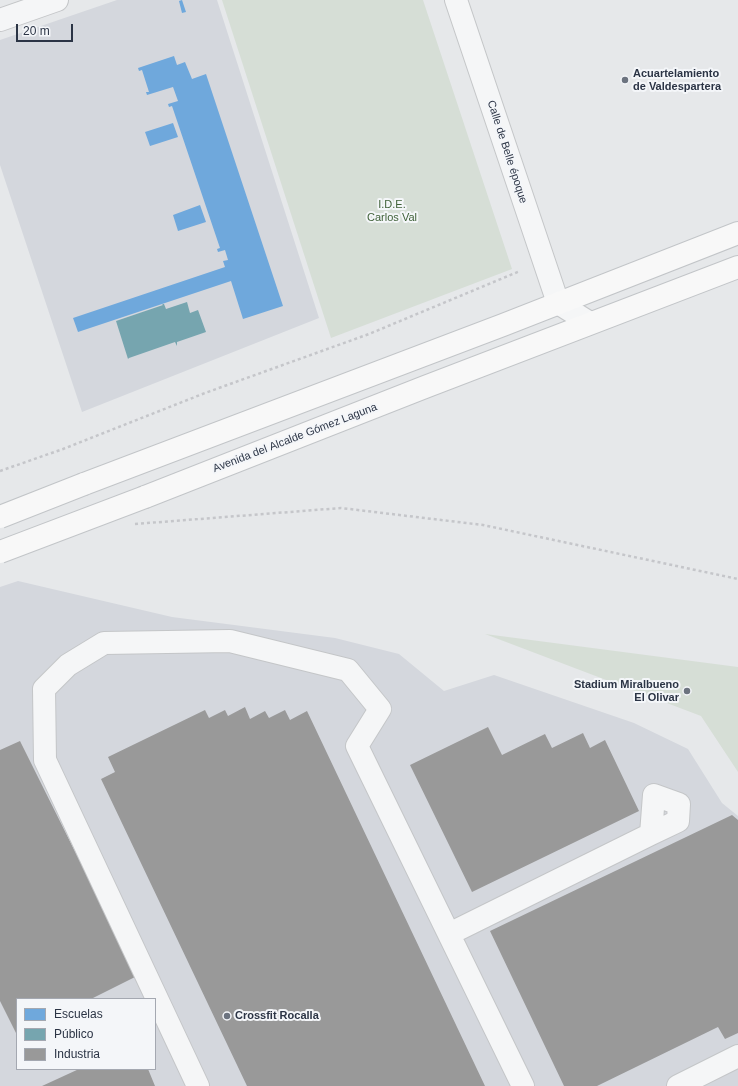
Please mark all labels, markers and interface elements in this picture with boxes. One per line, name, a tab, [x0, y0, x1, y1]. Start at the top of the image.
scale bar	[18, 16, 75, 42]
text: 20 m	[23, 24, 50, 38]
place label: Acuartelamiento de Valdespartera	[633, 67, 721, 93]
marker: Acuartelamiento de Valdespartera	[620, 75, 630, 85]
street label: Calle de Belle époque	[484, 99, 530, 205]
park label: I.D.E. Carlos Val	[367, 198, 417, 224]
street label: Avenida del Alcalde Gómez Laguna	[211, 401, 379, 475]
place label: Stadium Miralbueno El Olivar	[574, 678, 679, 704]
marker: Stadium Miralbueno El Olivar	[682, 686, 692, 696]
legend	[16, 998, 156, 1070]
text: Escuelas	[54, 1007, 103, 1021]
place label: Crossfit Rocalla	[235, 1009, 319, 1023]
marker: Crossfit Rocalla	[222, 1011, 232, 1021]
text: Público	[54, 1027, 93, 1041]
text: Industria	[54, 1047, 100, 1061]

